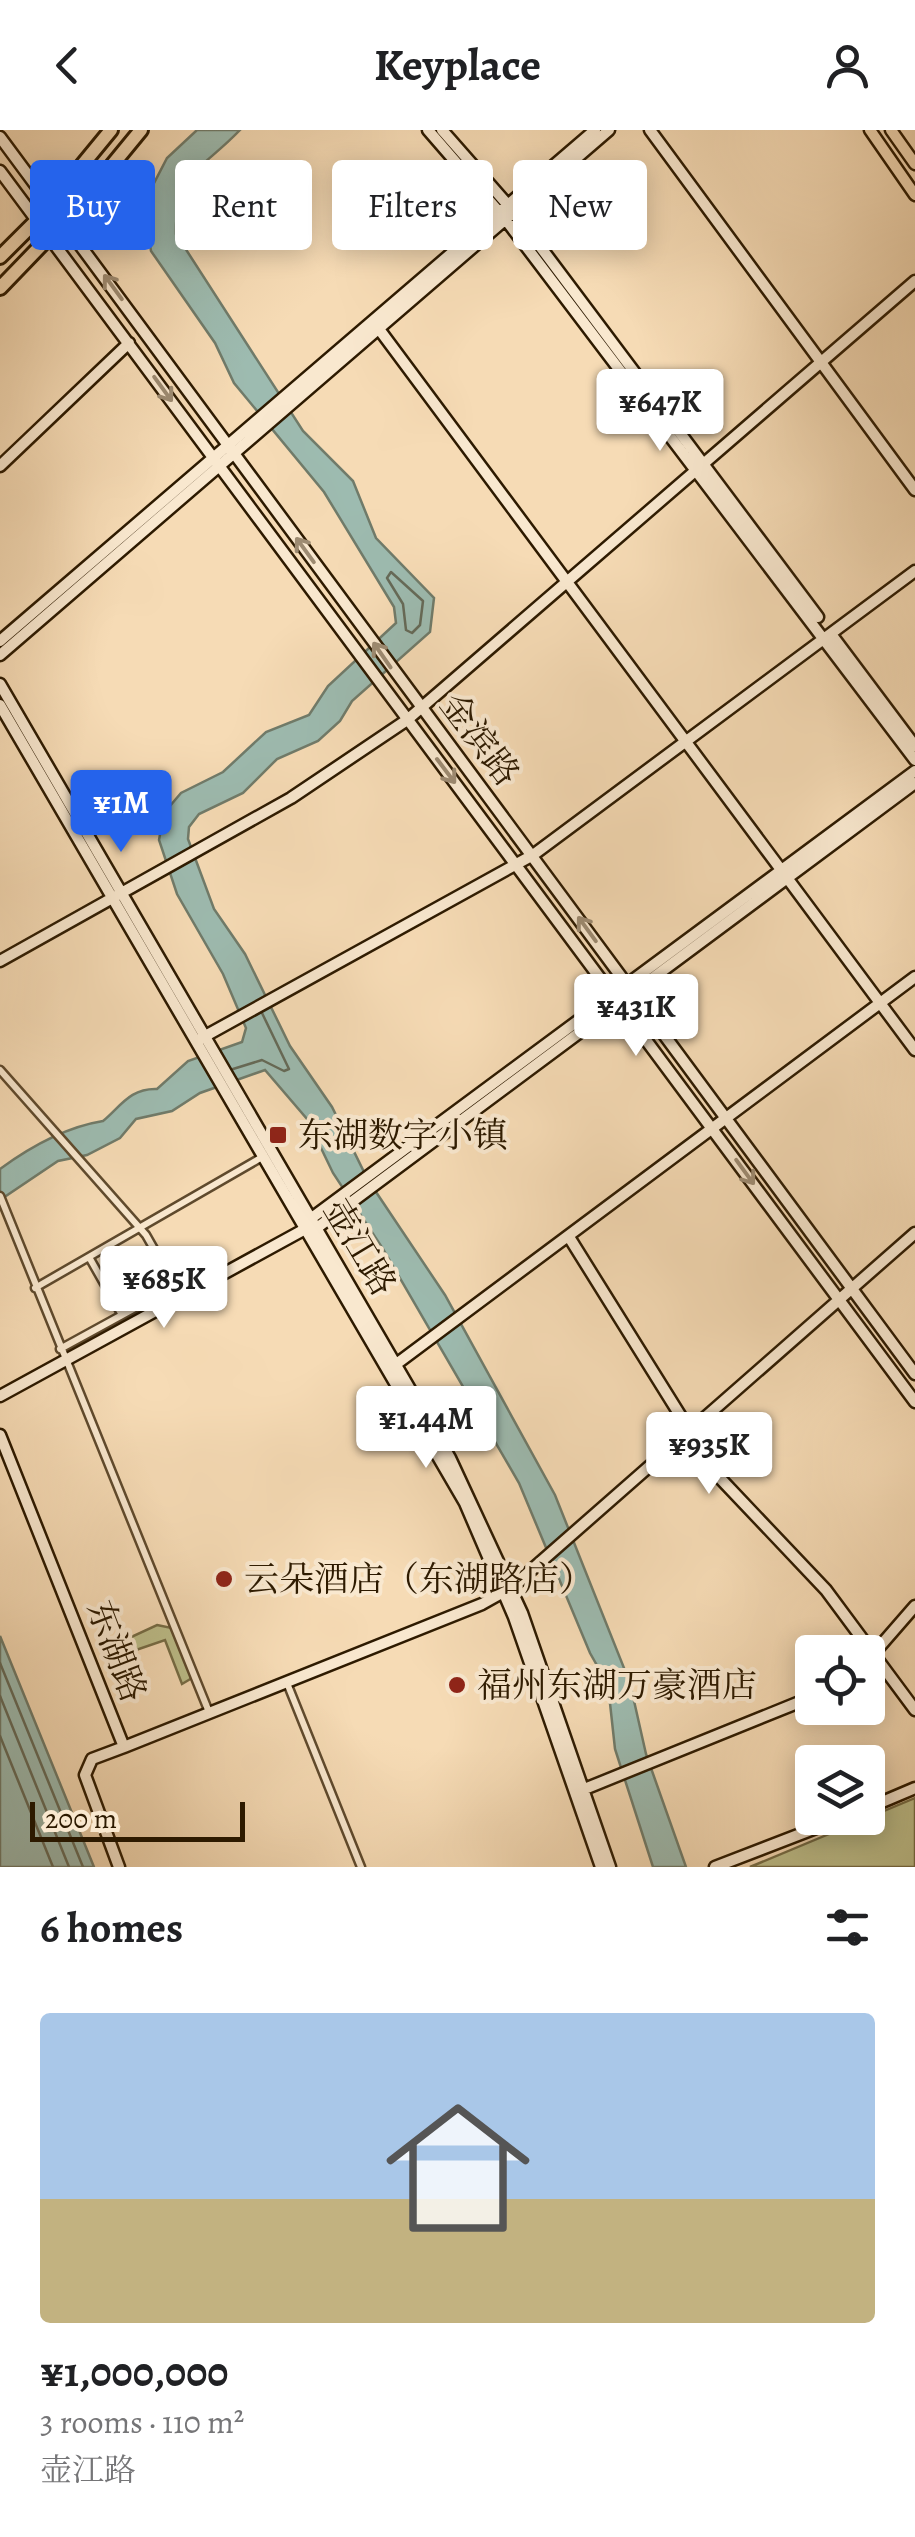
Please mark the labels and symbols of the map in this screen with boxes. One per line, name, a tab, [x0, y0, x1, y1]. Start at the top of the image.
one-way arrow	[103, 274, 124, 301]
pin: ¥647K	[590, 369, 730, 454]
one-way arrow	[152, 375, 173, 402]
one-way arrow	[294, 537, 315, 564]
one-way arrow	[371, 642, 392, 669]
street label: 金滨路	[429, 683, 531, 795]
one-way arrow	[435, 757, 456, 784]
pin: ¥1M	[73, 770, 169, 855]
one-way arrow	[576, 916, 597, 944]
pin: ¥431K	[566, 974, 706, 1059]
place label: 东湖数字小镇	[298, 1111, 508, 1159]
marker: 东湖数字小镇	[267, 1124, 289, 1146]
one-way arrow	[735, 1158, 756, 1185]
street label: 壶江路	[312, 1190, 408, 1304]
pin: ¥685K	[94, 1246, 234, 1331]
pin: ¥1.44M	[345, 1386, 507, 1471]
pin: ¥935K	[639, 1412, 779, 1497]
place label: 云朵酒店（东湖路店）	[244, 1555, 594, 1603]
marker: 云朵酒店（东湖路店）	[213, 1568, 235, 1590]
street label: 东湖路	[76, 1593, 158, 1709]
place label: 福州东湖万豪酒店	[477, 1661, 757, 1709]
marker: 福州东湖万豪酒店	[446, 1674, 468, 1696]
scale bar	[30, 1797, 245, 1842]

